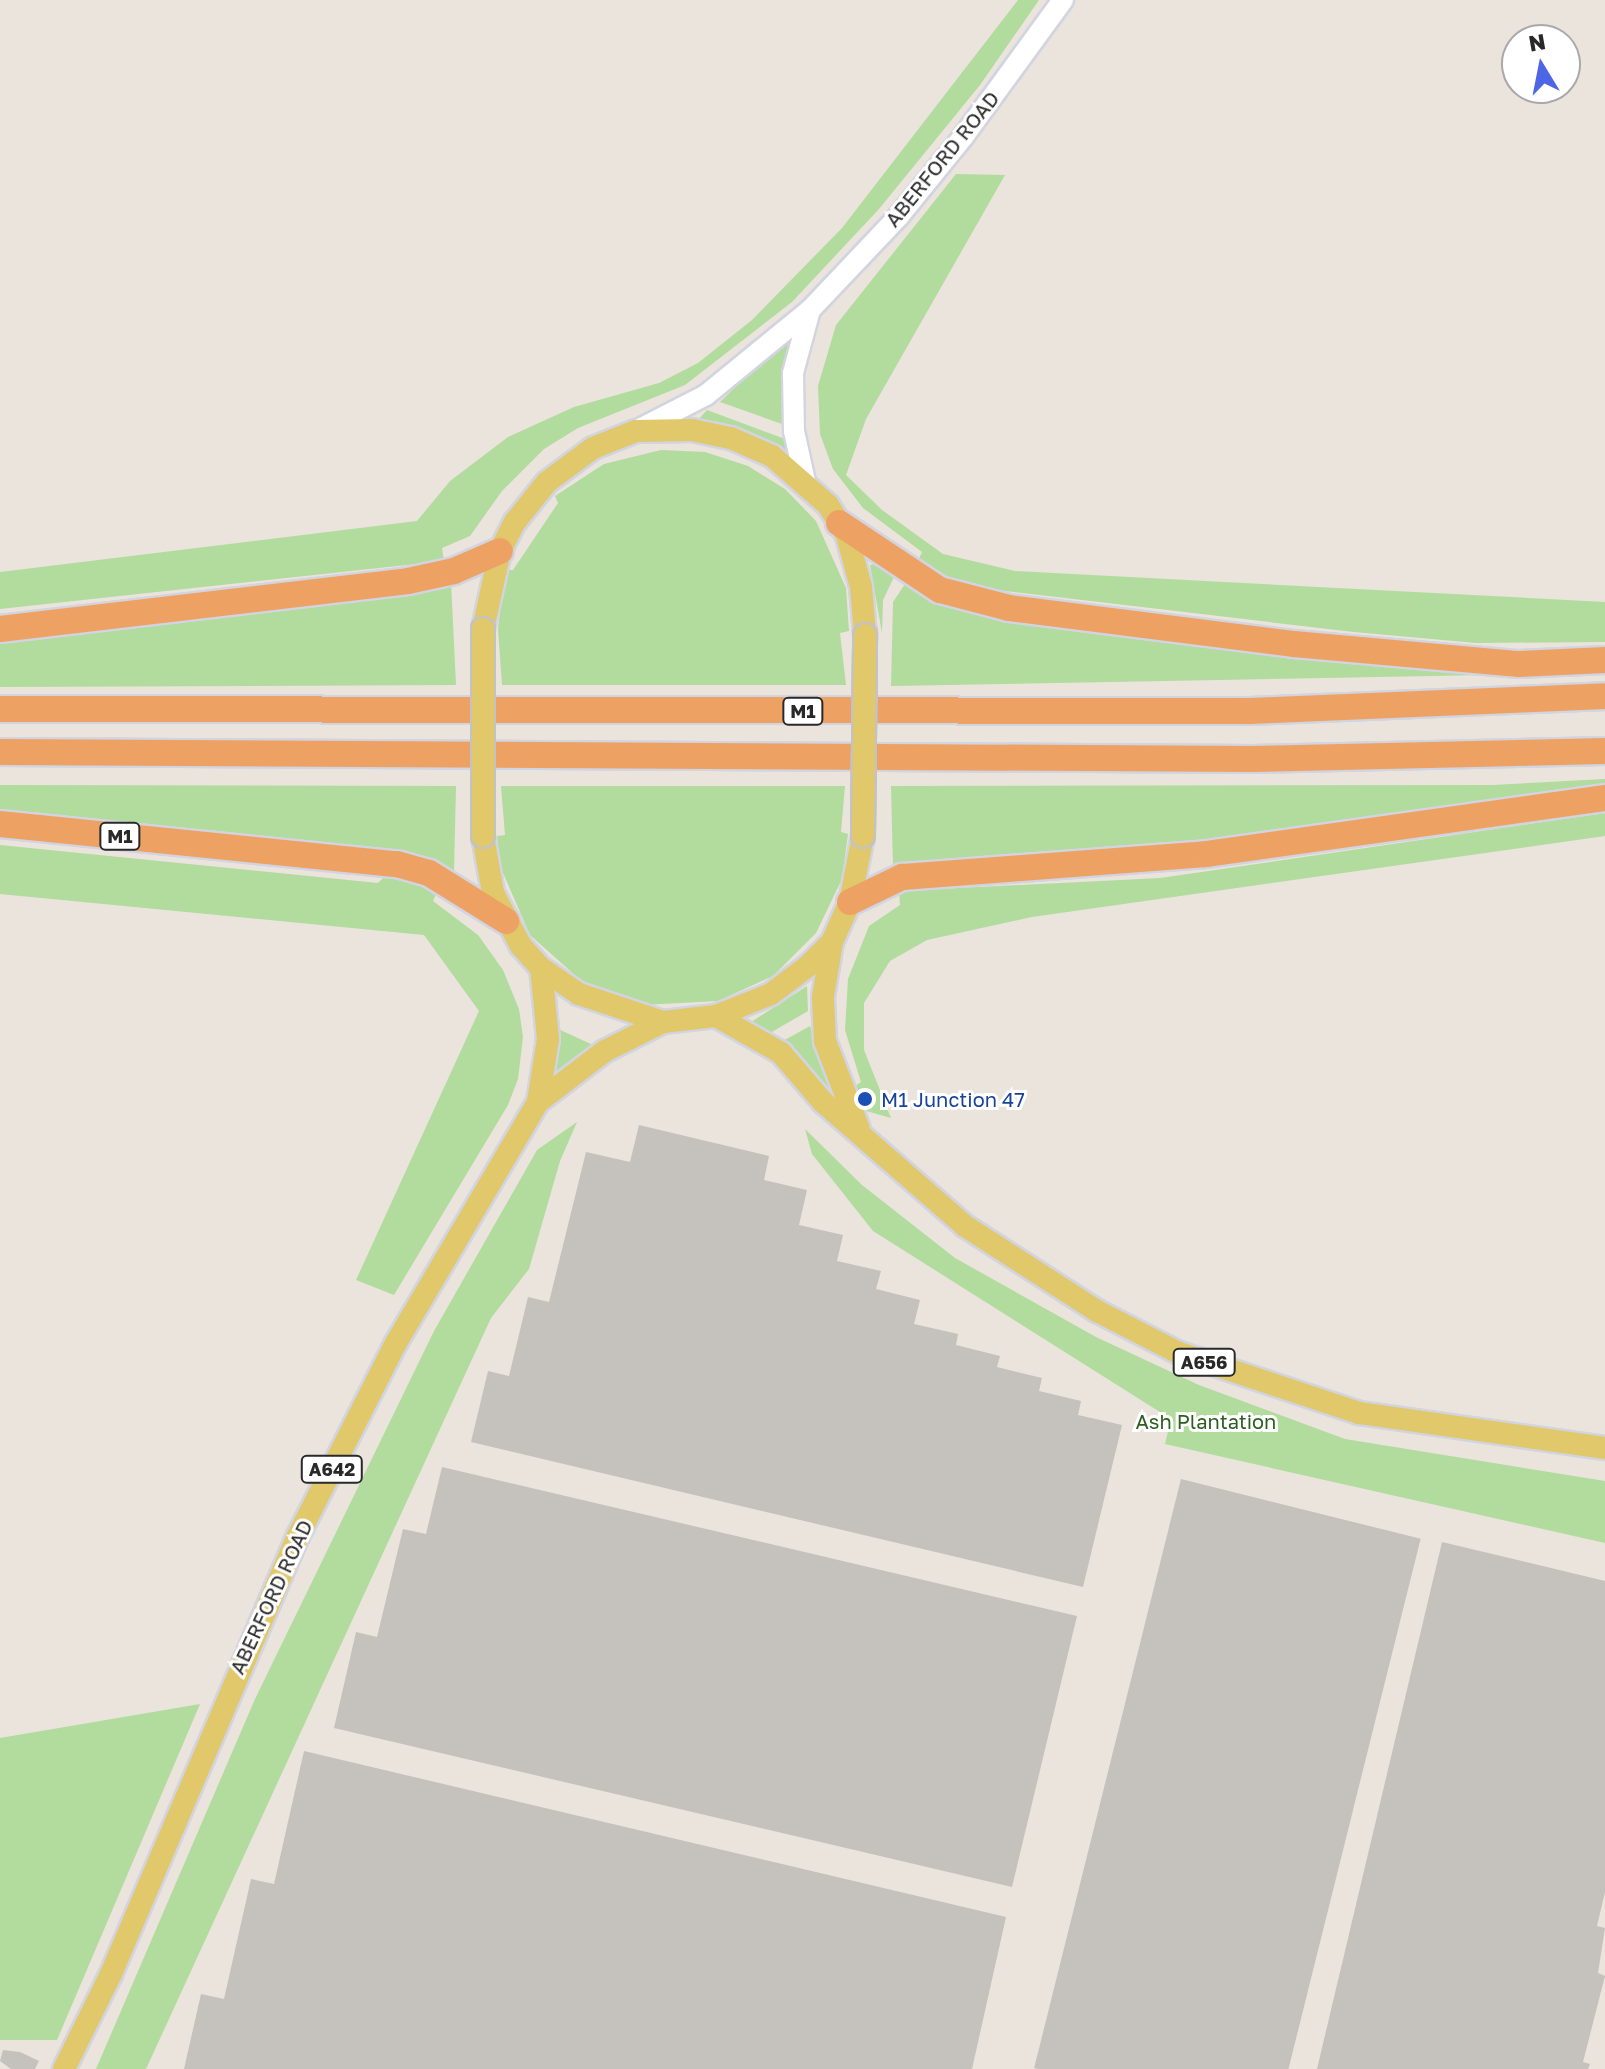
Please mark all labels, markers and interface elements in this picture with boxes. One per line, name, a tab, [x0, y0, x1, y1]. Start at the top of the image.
north arrow	[1501, 24, 1581, 104]
text: N	[1527, 27, 1548, 57]
street label: ABERFORD ROAD	[880, 86, 1004, 232]
road number: M1	[781, 697, 825, 725]
road number: M1	[98, 822, 142, 850]
place label: M1 Junction 47	[881, 1087, 1025, 1111]
marker: M1 Junction 47	[856, 1090, 874, 1108]
road number: A656	[1172, 1348, 1236, 1376]
park label: Ash Plantation	[1136, 1409, 1276, 1433]
road number: A642	[300, 1455, 364, 1483]
street label: ABERFORD ROAD	[225, 1516, 317, 1678]

